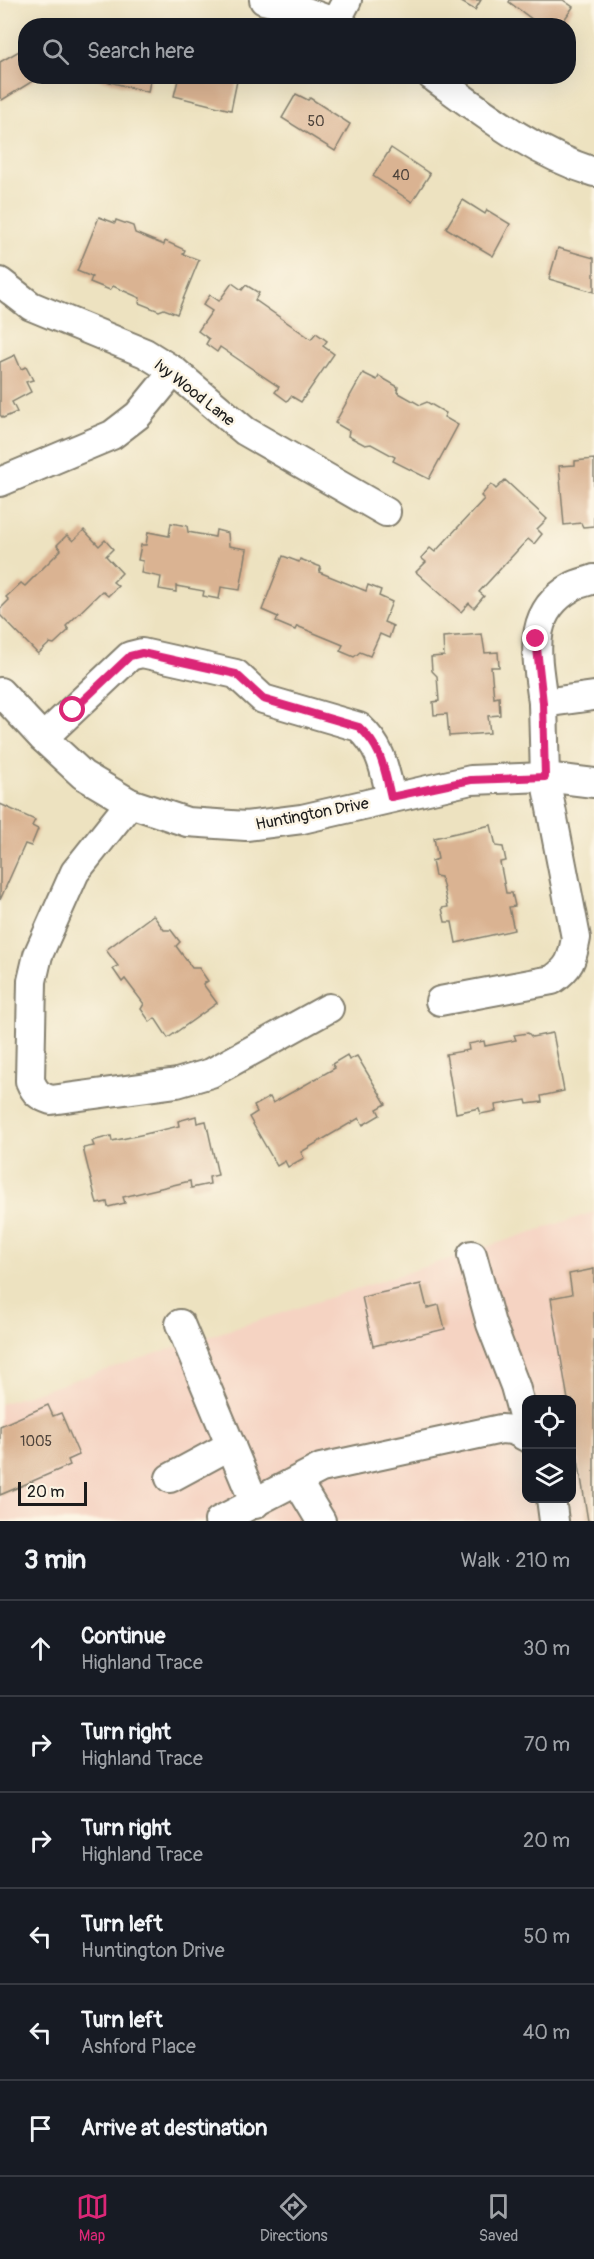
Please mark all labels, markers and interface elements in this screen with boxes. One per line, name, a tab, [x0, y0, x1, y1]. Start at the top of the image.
search box	[18, 18, 576, 84]
icon: search	[39, 35, 72, 68]
text: Search here	[87, 37, 194, 65]
house number: 50	[307, 113, 325, 130]
house number: 40	[392, 167, 410, 184]
street label: Ivy Wood Lane	[150, 355, 239, 431]
route end	[522, 625, 548, 651]
route start	[59, 696, 85, 722]
street label: Huntington Drive	[254, 793, 371, 835]
map controls	[522, 1395, 576, 1503]
button: locate	[522, 1395, 576, 1449]
house number: 1005	[20, 1433, 52, 1450]
button: layers	[522, 1449, 576, 1503]
scale bar	[18, 1479, 87, 1506]
text: 20 m	[27, 1482, 65, 1502]
text: 3 min	[24, 1544, 86, 1576]
text: Walk · 210 m	[461, 1548, 570, 1573]
text: Continue	[81, 1622, 165, 1650]
icon: ahead	[24, 1632, 57, 1665]
text: 30 m	[523, 1636, 570, 1661]
text: Highland Trace	[81, 1650, 203, 1675]
text: Turn right	[81, 1718, 171, 1746]
icon: right	[24, 1728, 57, 1761]
text: 70 m	[524, 1732, 570, 1757]
text: Highland Trace	[81, 1746, 203, 1771]
text: Turn right	[81, 1814, 171, 1842]
icon: right	[24, 1824, 57, 1857]
text: 20 m	[523, 1828, 570, 1853]
text: Highland Trace	[81, 1842, 203, 1867]
text: Turn left	[81, 1910, 163, 1938]
icon: left	[24, 1920, 57, 1953]
text: 50 m	[523, 1924, 570, 1949]
text: Huntington Drive	[81, 1938, 225, 1963]
text: Turn left	[81, 2006, 163, 2034]
icon: left	[24, 2016, 57, 2049]
text: 40 m	[523, 2020, 570, 2045]
text: Ashford Place	[81, 2034, 196, 2059]
icon: arrive	[24, 2112, 57, 2145]
text: Arrive at destination	[81, 2114, 267, 2142]
tab: Map	[76, 2190, 109, 2246]
tab: Directions	[260, 2190, 328, 2246]
tab: Saved	[479, 2190, 518, 2246]

